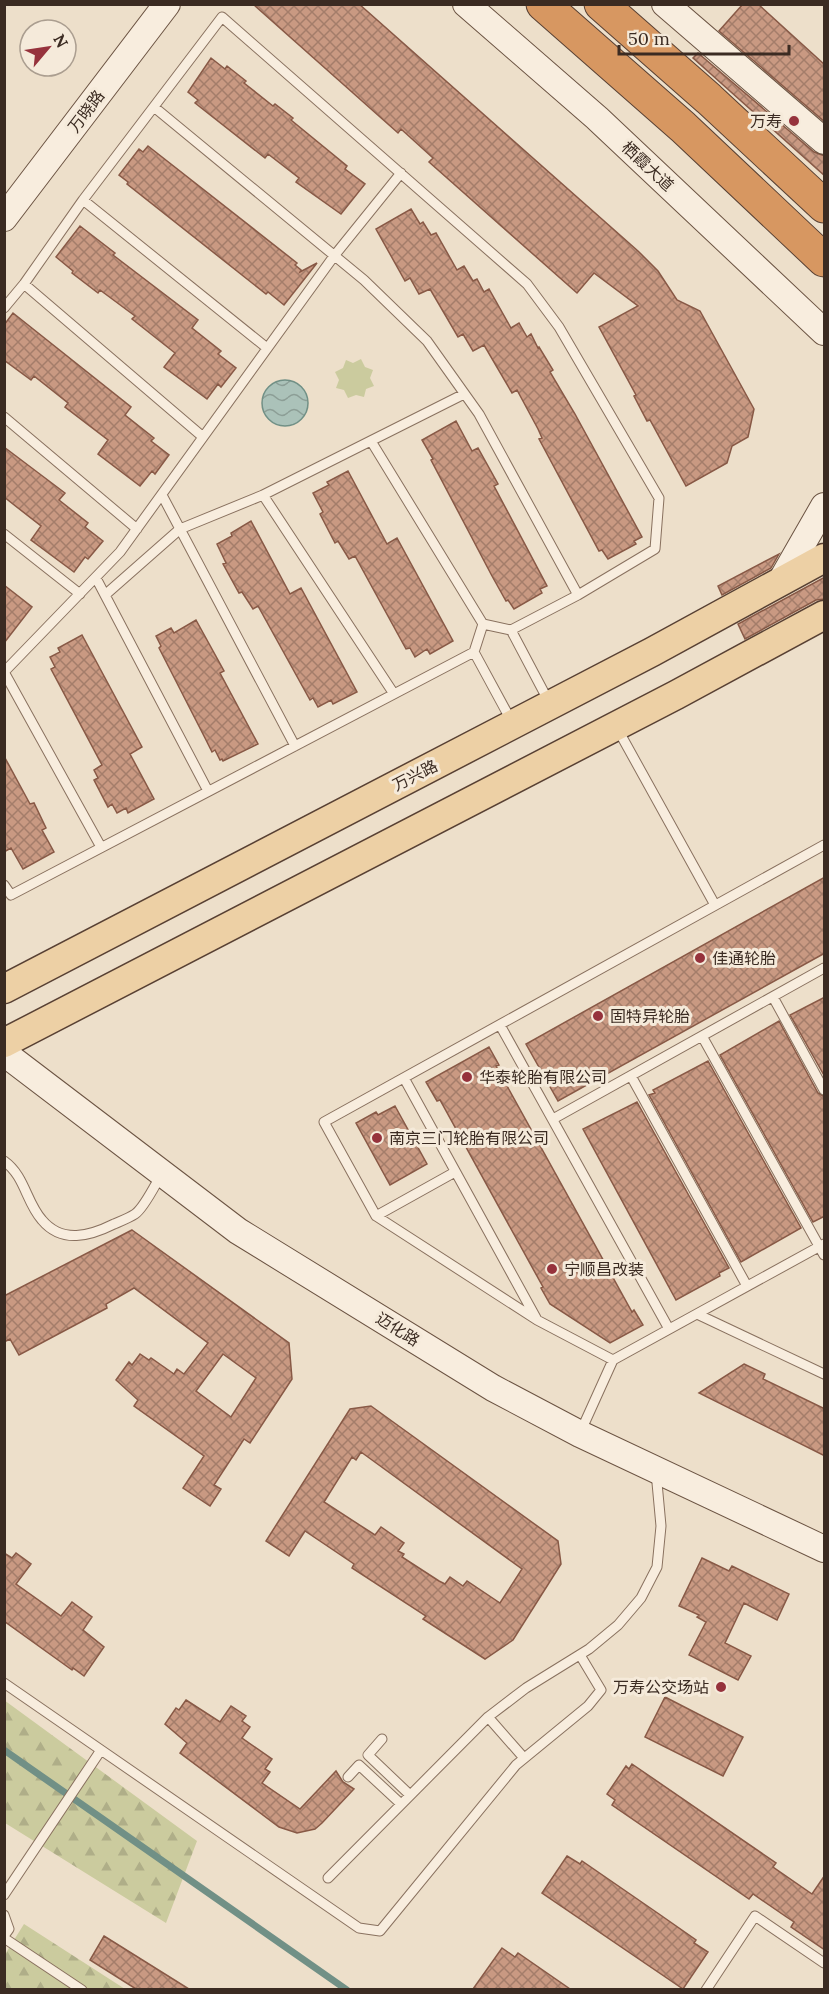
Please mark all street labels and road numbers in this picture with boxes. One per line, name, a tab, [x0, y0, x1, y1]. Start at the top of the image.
street label: 万晓路	[64, 86, 108, 136]
street label: 栖霞大道	[618, 137, 678, 195]
street label: 万兴路	[389, 755, 441, 795]
street label: 迈化路	[372, 1308, 424, 1350]

